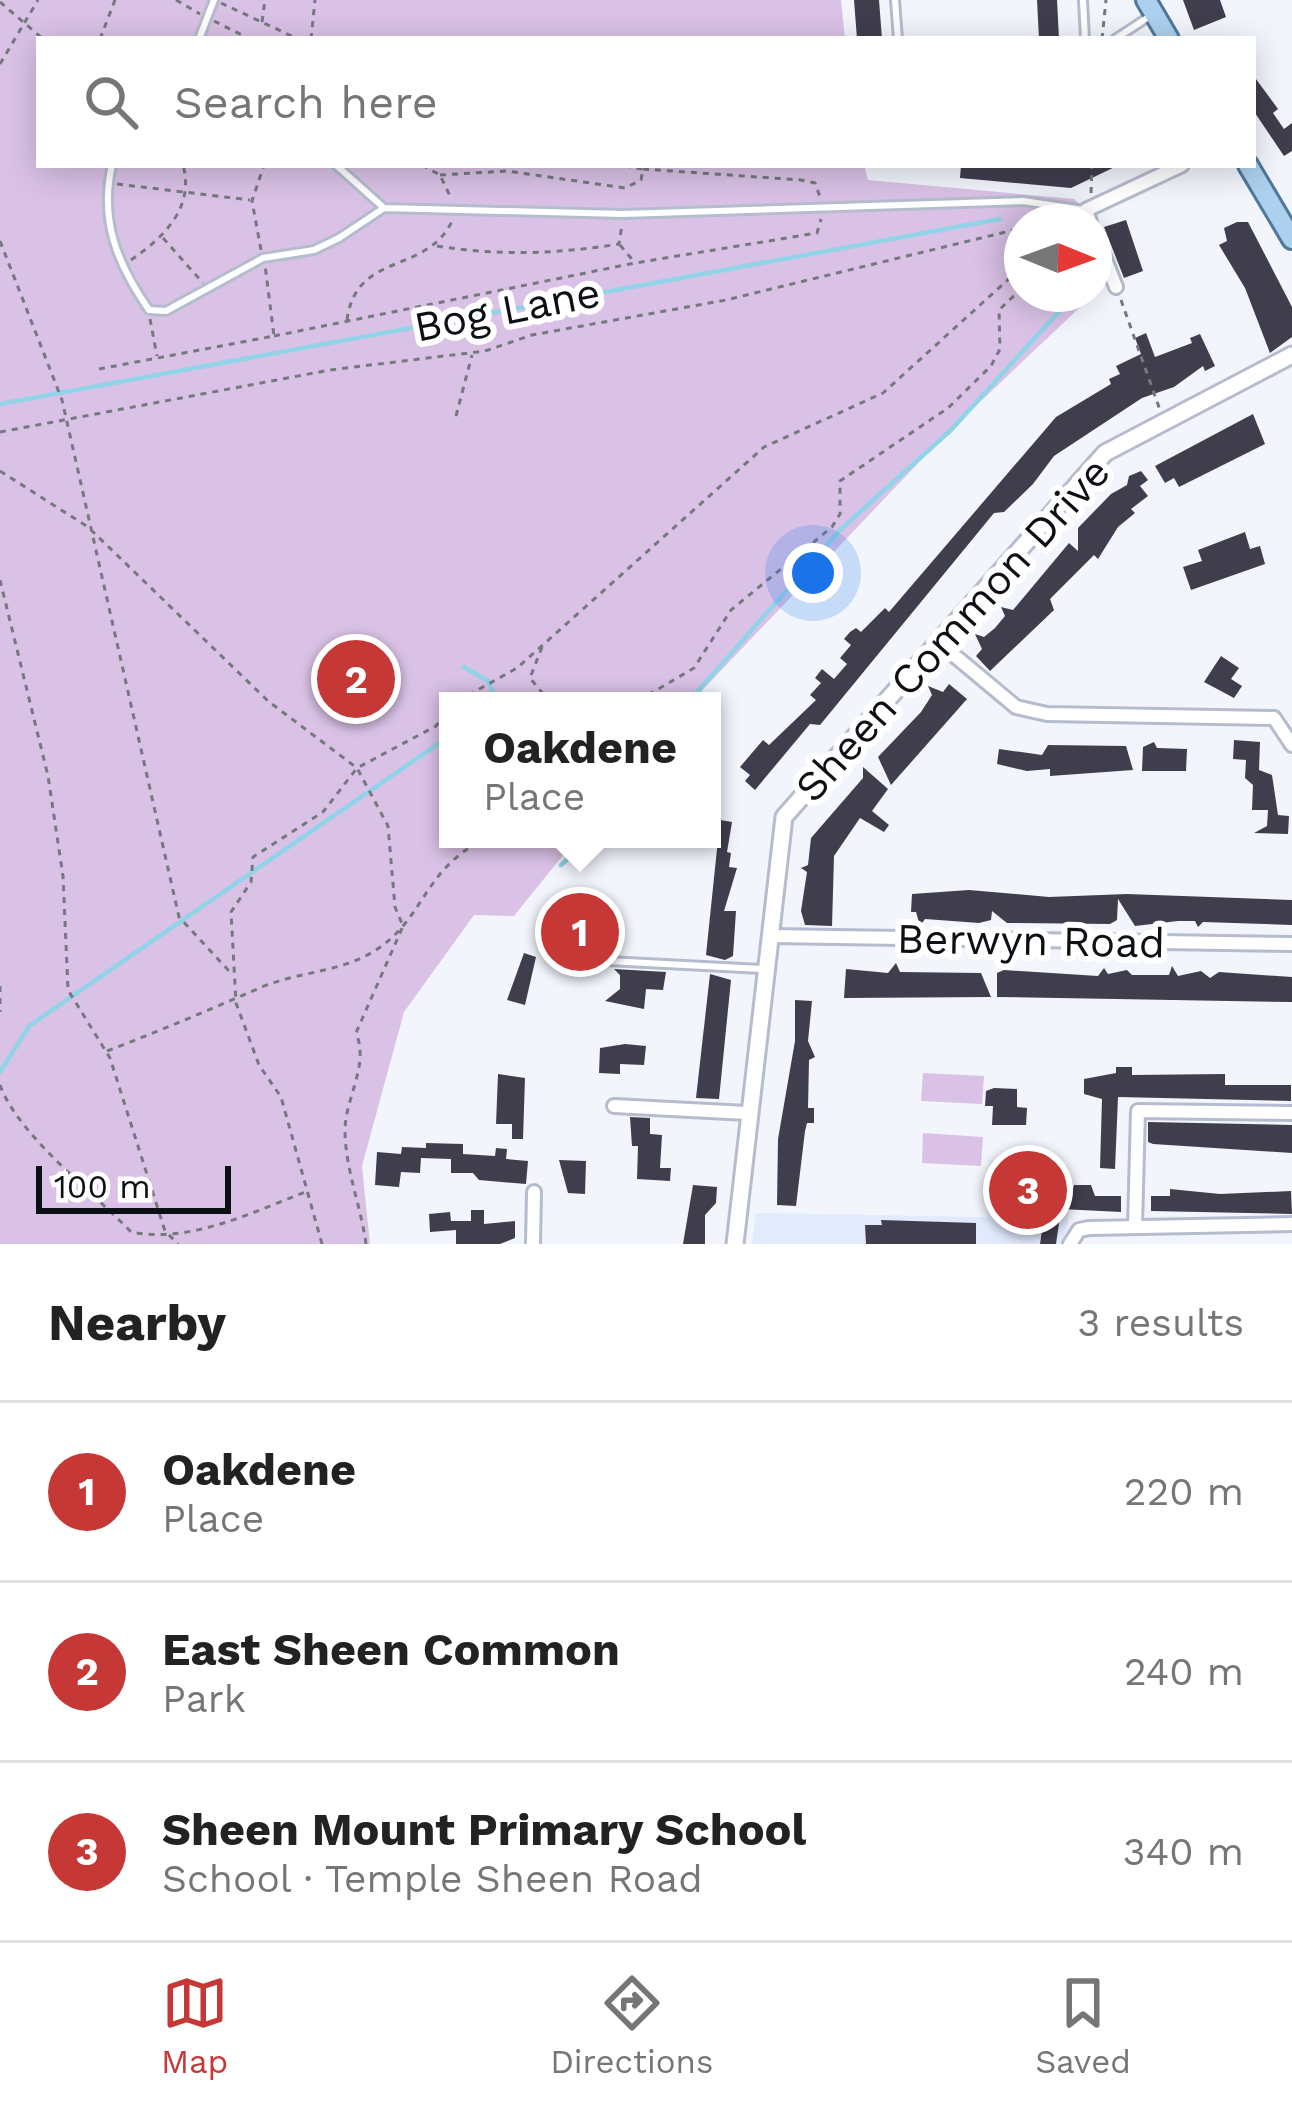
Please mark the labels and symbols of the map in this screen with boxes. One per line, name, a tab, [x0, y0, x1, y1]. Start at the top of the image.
north arrow	[1004, 204, 1112, 312]
street label: Bog Lane	[410, 267, 604, 352]
street label: Sheen Common Drive	[785, 447, 1120, 811]
your location	[783, 543, 843, 603]
pin: 2	[317, 634, 395, 724]
pin: 1	[541, 887, 619, 977]
street label: Berwyn Road	[896, 914, 1166, 967]
pin: 3	[989, 1145, 1067, 1235]
scale bar	[36, 1160, 231, 1213]

